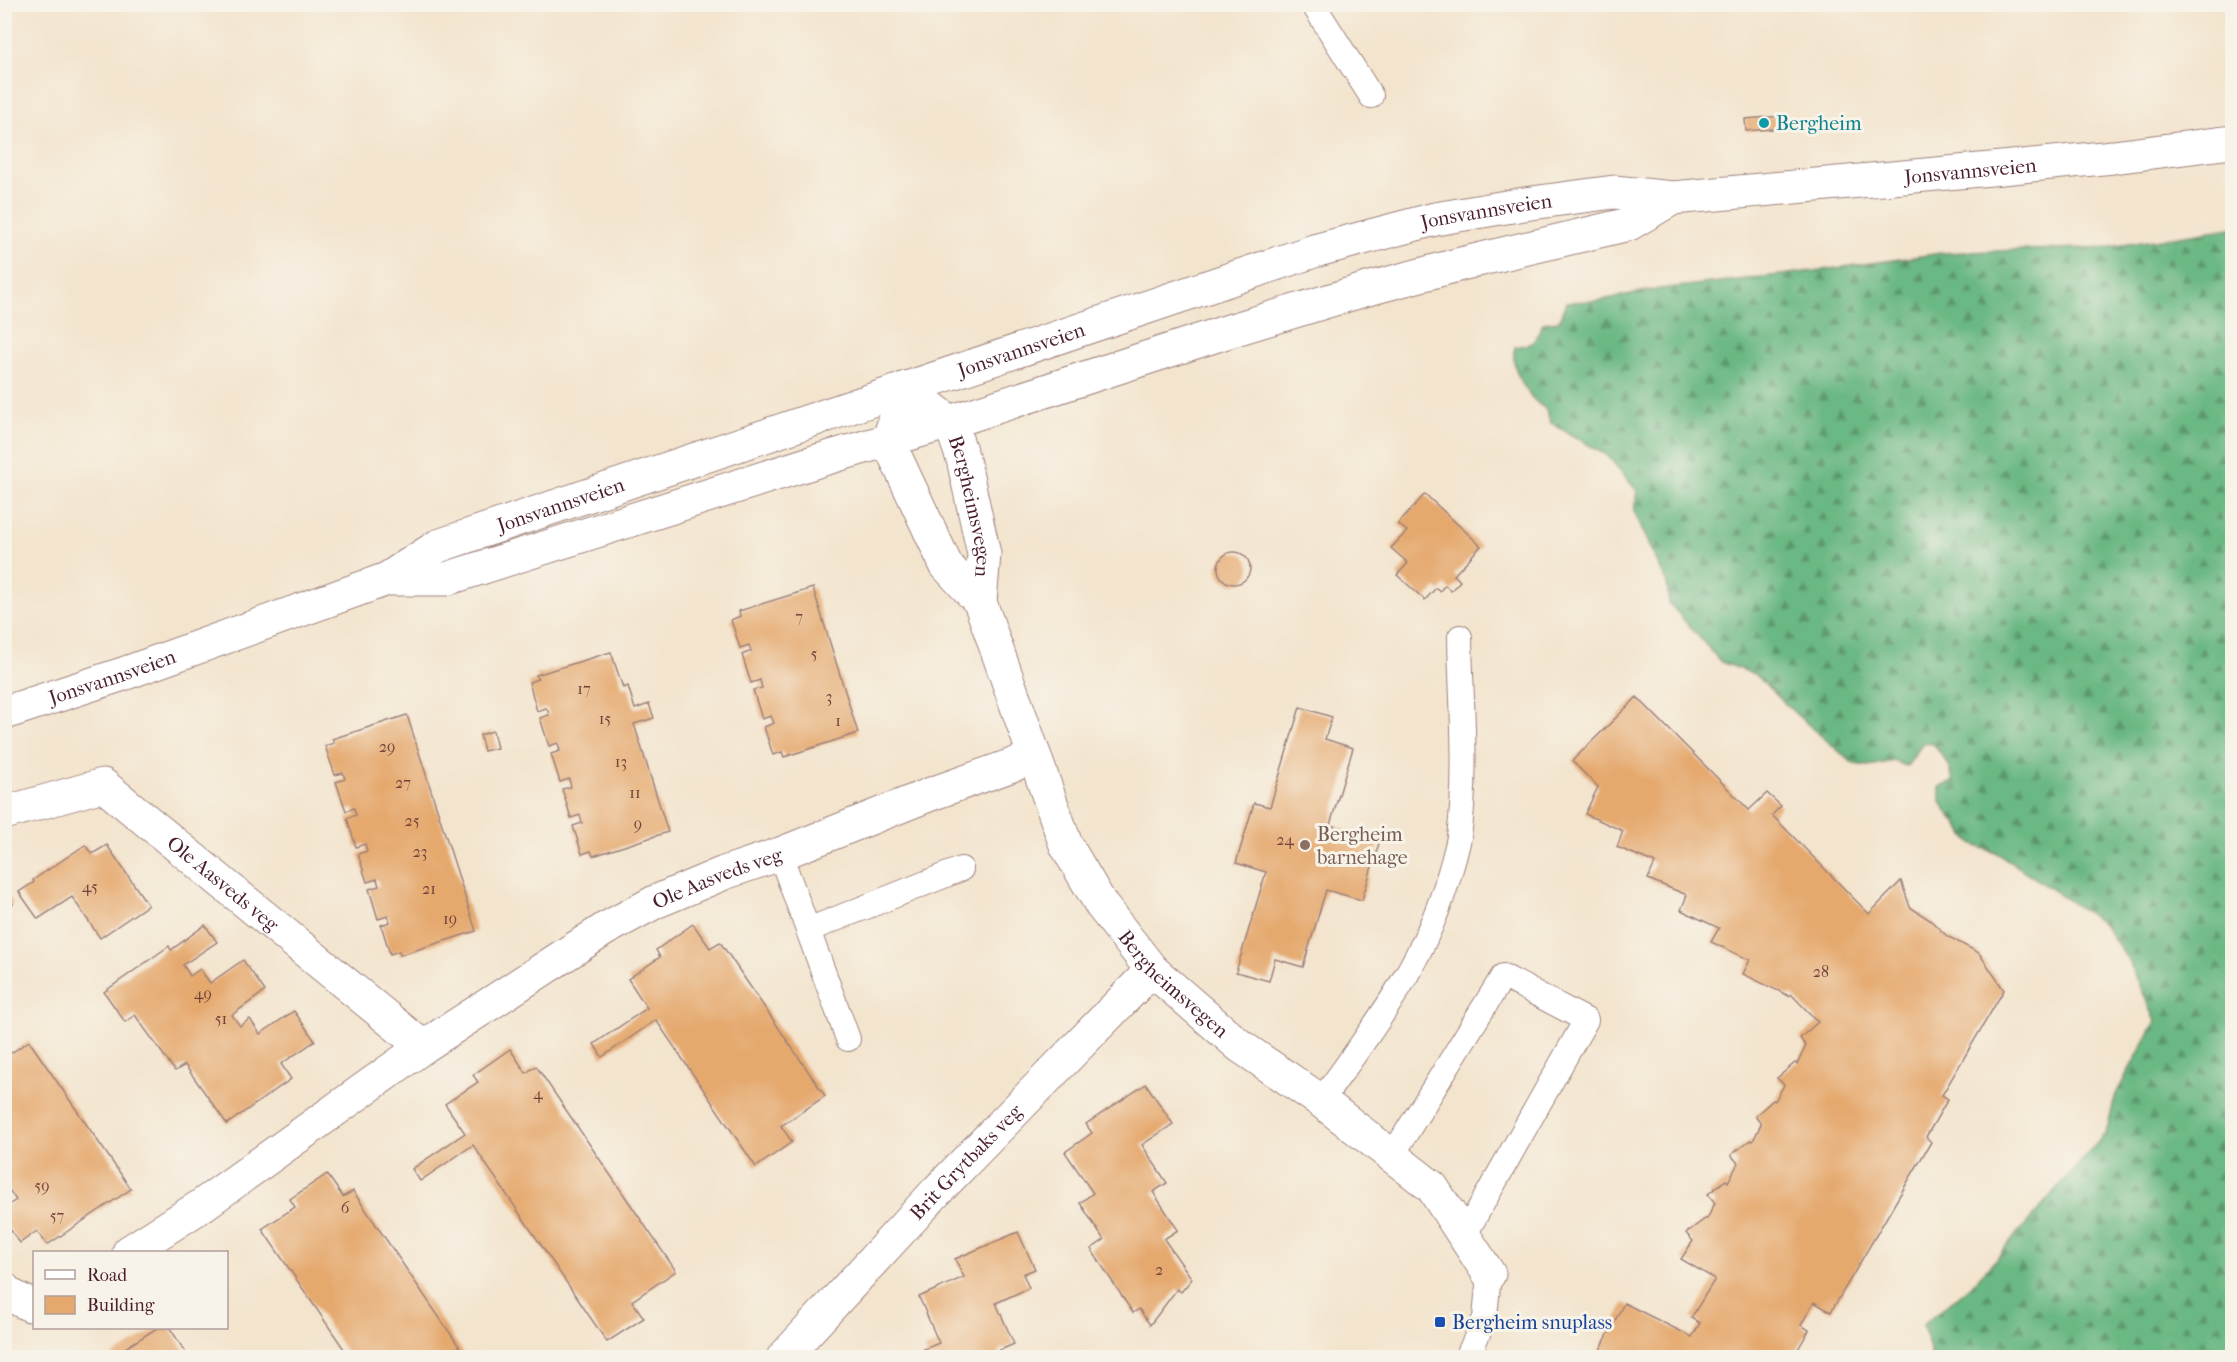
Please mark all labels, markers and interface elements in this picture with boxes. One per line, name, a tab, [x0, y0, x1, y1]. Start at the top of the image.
place label: Bergheim	[1776, 112, 1862, 135]
marker: Bergheim	[1757, 116, 1771, 130]
street label: Jonsvannsveien	[1901, 154, 2038, 189]
street label: Jonsvannsveien	[1416, 189, 1554, 235]
street label: Jonsvannsveien	[953, 318, 1088, 383]
street label: Bergheimsvegen	[944, 432, 995, 578]
street label: Jonsvannsveien	[492, 473, 628, 538]
house number: 7	[795, 607, 803, 626]
house number: 5	[811, 644, 818, 663]
street label: Jonsvannsveien	[44, 645, 179, 710]
house number: 17	[577, 679, 591, 698]
house number: 3	[826, 687, 832, 706]
house number: 15	[599, 709, 611, 728]
house number: 1	[835, 711, 841, 730]
house number: 29	[379, 737, 395, 756]
house number: 13	[615, 752, 627, 771]
house number: 27	[395, 773, 411, 792]
house number: 11	[629, 783, 641, 802]
house number: 25	[404, 811, 420, 830]
house number: 9	[634, 814, 642, 833]
place label: Bergheim barnehage	[1316, 823, 1408, 869]
house number: 24	[1276, 830, 1294, 849]
street label: Ole Aasveds veg	[162, 831, 283, 936]
marker: Bergheim barnehage	[1298, 838, 1312, 852]
house number: 23	[413, 842, 427, 861]
street label: Ole Aasveds veg	[649, 843, 786, 914]
house number: 45	[82, 877, 98, 896]
house number: 21	[422, 879, 436, 898]
house number: 19	[443, 909, 457, 928]
street label: Bergheimsvegen	[1113, 926, 1233, 1043]
house number: 28	[1813, 962, 1829, 981]
house number: 49	[194, 984, 212, 1003]
house number: 51	[215, 1009, 227, 1028]
house number: 4	[533, 1084, 543, 1103]
street label: Brit Grytbaks veg	[905, 1100, 1027, 1225]
house number: 59	[34, 1176, 50, 1195]
house number: 6	[341, 1198, 350, 1217]
house number: 57	[50, 1206, 65, 1225]
legend	[33, 1251, 228, 1329]
house number: 2	[1155, 1260, 1163, 1279]
text: Road	[87, 1265, 127, 1286]
text: Building	[87, 1295, 155, 1316]
place label: Bergheim snuplass	[1452, 1311, 1612, 1334]
marker: Bergheim snuplass	[1433, 1315, 1447, 1329]

